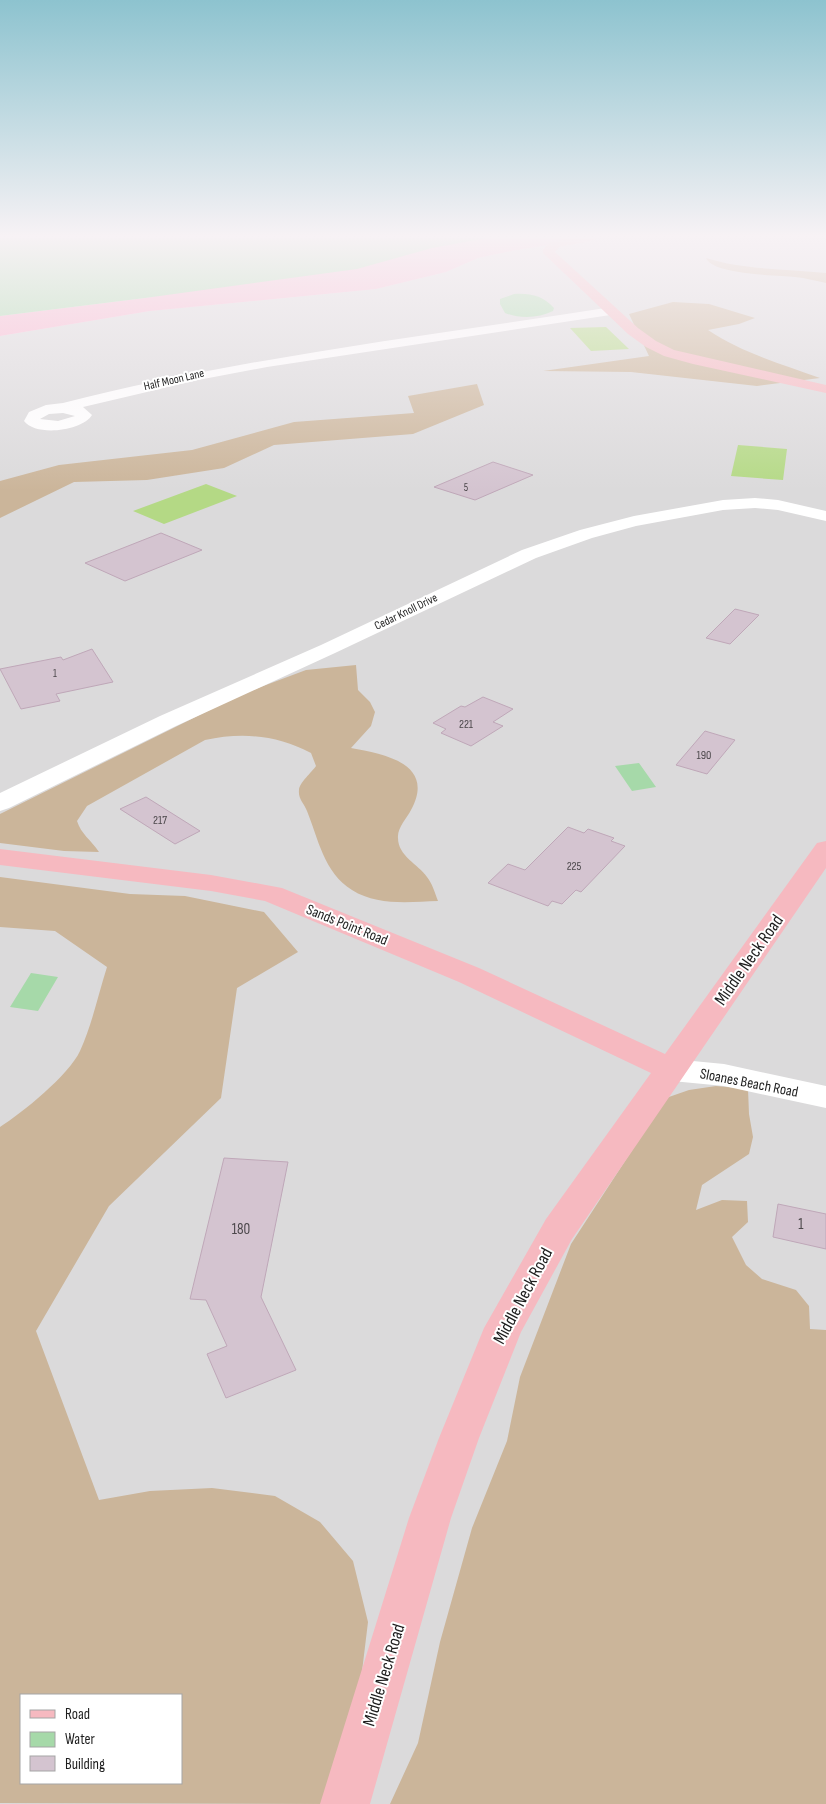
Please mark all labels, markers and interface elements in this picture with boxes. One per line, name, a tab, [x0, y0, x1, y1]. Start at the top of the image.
street label: Half Moon Lane	[142, 366, 206, 394]
house number: 5	[464, 481, 468, 494]
street label: Cedar Knoll Drive	[372, 590, 440, 634]
house number: 1	[53, 667, 57, 680]
house number: 221	[459, 717, 474, 732]
house number: 190	[697, 748, 711, 763]
house number: 217	[153, 813, 167, 828]
house number: 225	[567, 859, 582, 874]
street label: Sands Point Road	[303, 900, 391, 950]
street label: Middle Neck Road	[710, 911, 788, 1009]
street label: Sloanes Beach Road	[698, 1064, 800, 1102]
house number: 1	[798, 1215, 804, 1234]
house number: 180	[232, 1220, 250, 1239]
street label: Middle Neck Road	[489, 1244, 557, 1348]
street label: Middle Neck Road	[358, 1621, 410, 1729]
legend	[20, 1694, 182, 1784]
text: Road	[65, 1705, 90, 1724]
text: Water	[65, 1730, 96, 1749]
text: Building	[65, 1755, 105, 1774]

